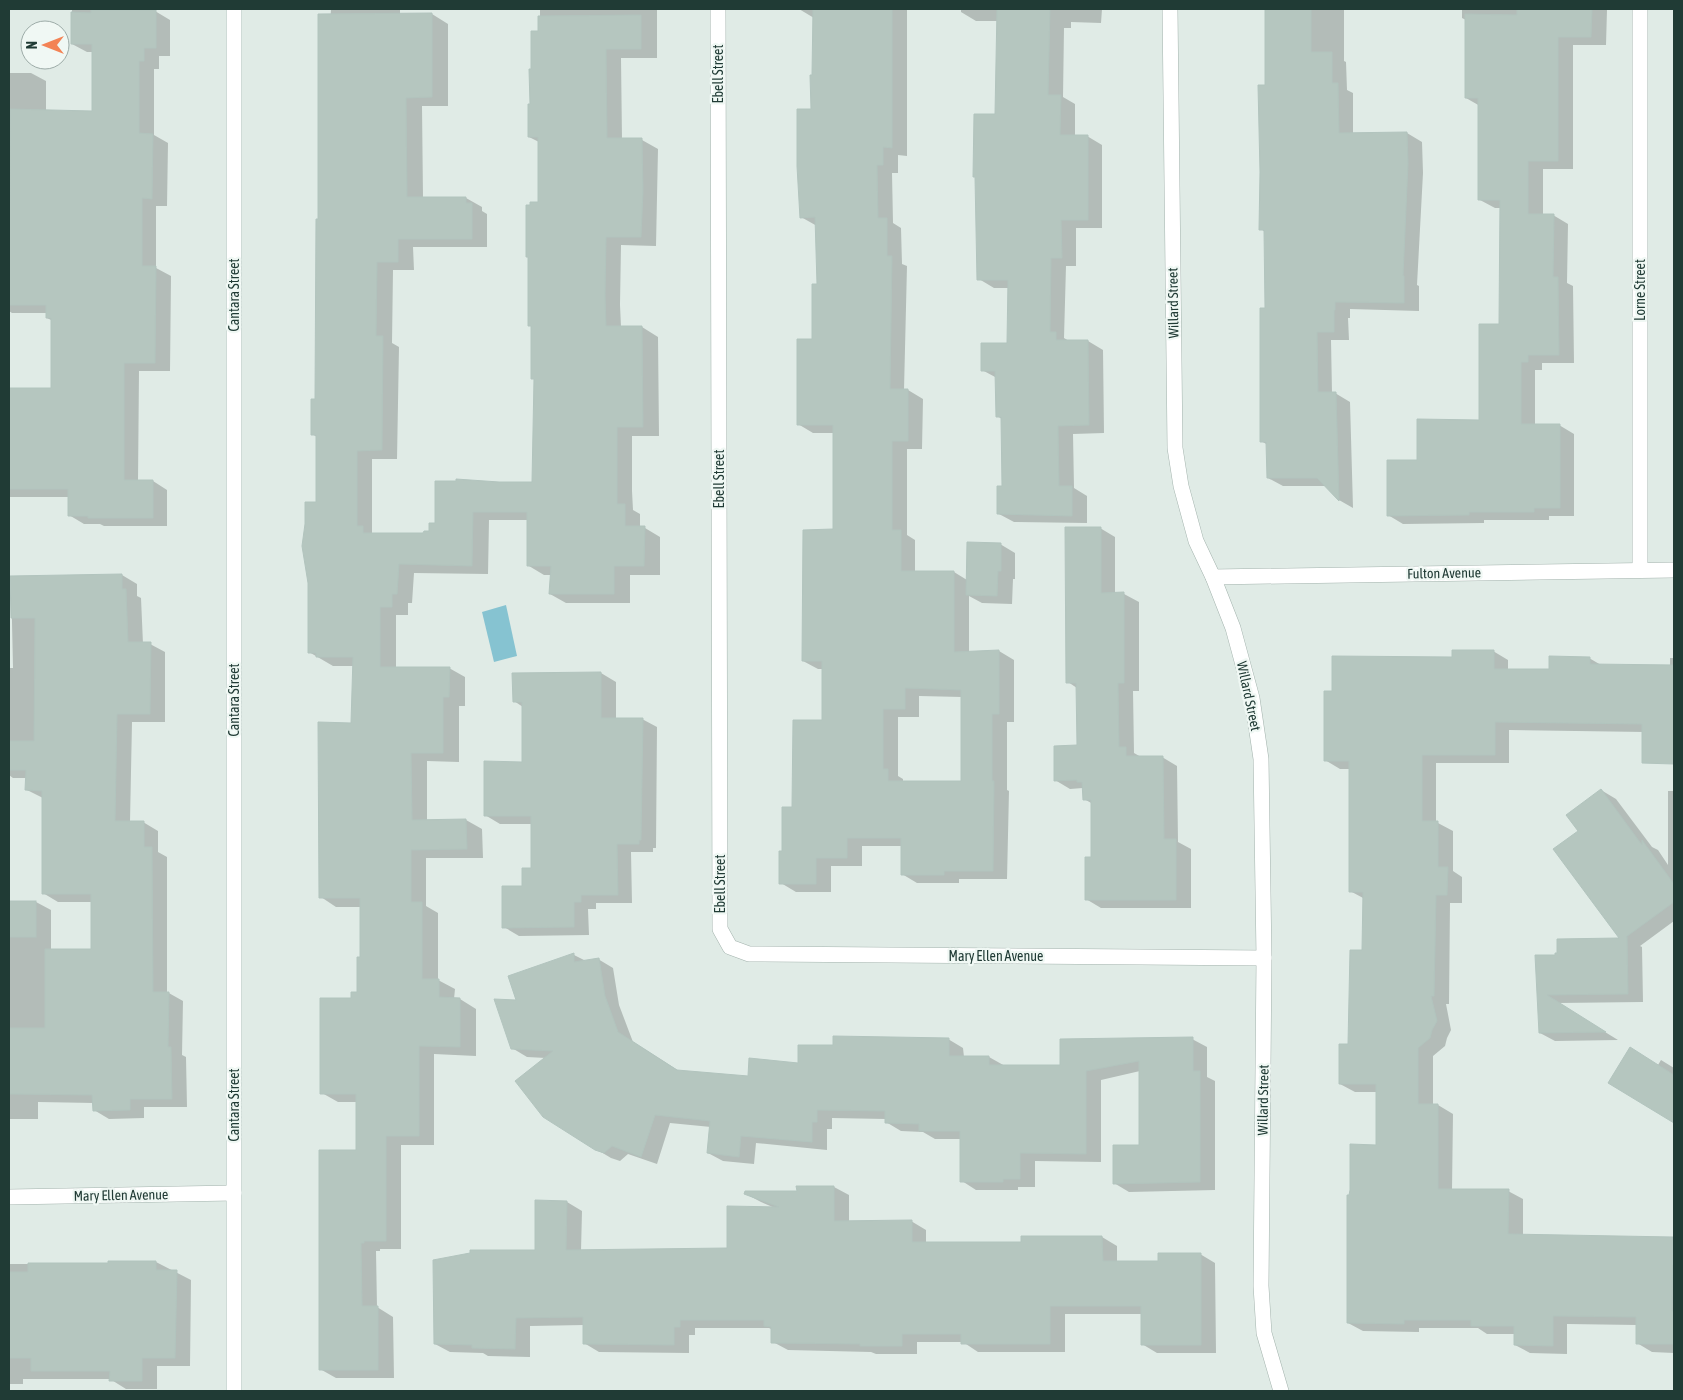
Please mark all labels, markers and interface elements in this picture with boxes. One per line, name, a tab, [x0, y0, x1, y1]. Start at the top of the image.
north arrow	[20, 20, 70, 70]
text: N	[24, 41, 40, 49]
street label: Ebell Street	[710, 44, 726, 104]
street label: Cantara Street	[226, 258, 242, 332]
street label: Lorne Street	[1632, 259, 1648, 321]
street label: Willard Street	[1164, 268, 1182, 338]
street label: Ebell Street	[711, 449, 727, 509]
street label: Fulton Avenue	[1407, 564, 1481, 582]
street label: Willard Street	[1234, 660, 1264, 732]
street label: Cantara Street	[226, 663, 242, 737]
street label: Ebell Street	[712, 854, 728, 914]
street label: Mary Ellen Avenue	[949, 948, 1043, 964]
street label: Willard Street	[1254, 1065, 1272, 1135]
street label: Cantara Street	[226, 1068, 242, 1142]
street label: Mary Ellen Avenue	[73, 1186, 169, 1204]

